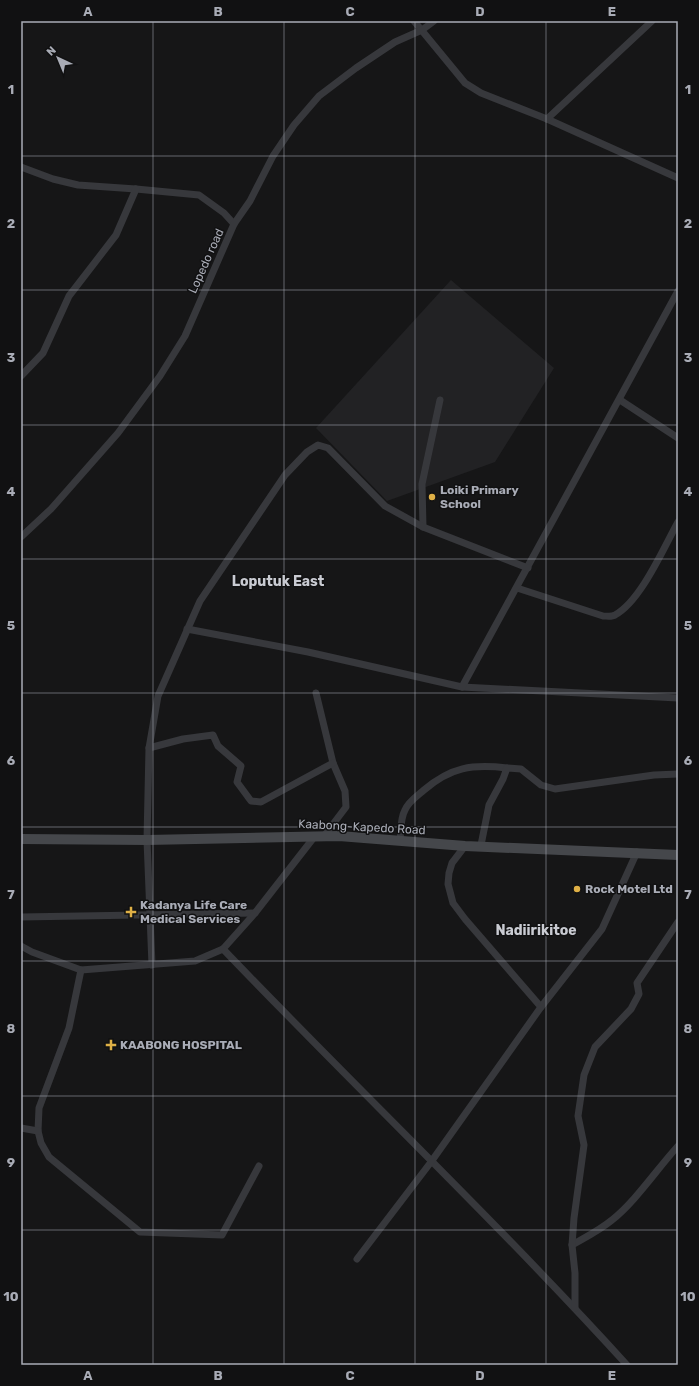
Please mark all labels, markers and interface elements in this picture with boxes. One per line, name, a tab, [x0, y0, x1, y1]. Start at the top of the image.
text: A	[83, 4, 93, 19]
text: B	[213, 4, 223, 19]
text: C	[345, 4, 355, 19]
text: D	[475, 4, 485, 19]
text: E	[608, 4, 616, 19]
north arrow	[38, 38, 78, 78]
text: N	[44, 44, 59, 59]
text: 1	[8, 82, 14, 97]
text: 1	[685, 82, 691, 97]
text: 2	[7, 216, 15, 231]
text: 2	[684, 216, 692, 231]
street label: Lopedo road	[185, 226, 227, 296]
text: 3	[7, 350, 16, 365]
text: 3	[684, 350, 693, 365]
place label: Loiki Primary School	[440, 483, 519, 511]
text: 4	[7, 484, 16, 499]
text: 4	[684, 484, 693, 499]
marker: Loiki Primary School	[427, 492, 437, 502]
district label: Loputuk East	[232, 573, 325, 590]
text: 5	[7, 618, 15, 633]
text: 5	[684, 618, 692, 633]
text: 6	[7, 753, 16, 768]
text: 6	[684, 753, 693, 768]
street label: Kaabong-Kapedo Road	[298, 817, 426, 837]
place label: Rock Motel Ltd	[585, 882, 673, 896]
marker: Rock Motel Ltd	[572, 884, 582, 894]
text: 7	[7, 887, 15, 902]
text: 7	[684, 887, 692, 902]
place label: Kadanya Life Care Medical Services	[140, 898, 247, 926]
marker: Kadanya Life Care Medical Services	[125, 906, 137, 918]
district label: Nadiirikitoe	[495, 922, 577, 939]
text: 8	[7, 1021, 16, 1036]
text: 8	[684, 1021, 693, 1036]
place label: KAABONG HOSPITAL	[120, 1038, 242, 1052]
marker: KAABONG HOSPITAL	[105, 1039, 117, 1051]
text: 9	[7, 1155, 15, 1170]
text: 9	[684, 1155, 692, 1170]
text: 10	[3, 1289, 19, 1304]
text: 10	[680, 1289, 696, 1304]
text: A	[83, 1368, 93, 1383]
text: B	[213, 1368, 223, 1383]
text: C	[345, 1368, 355, 1383]
text: D	[475, 1368, 485, 1383]
text: E	[608, 1368, 616, 1383]

